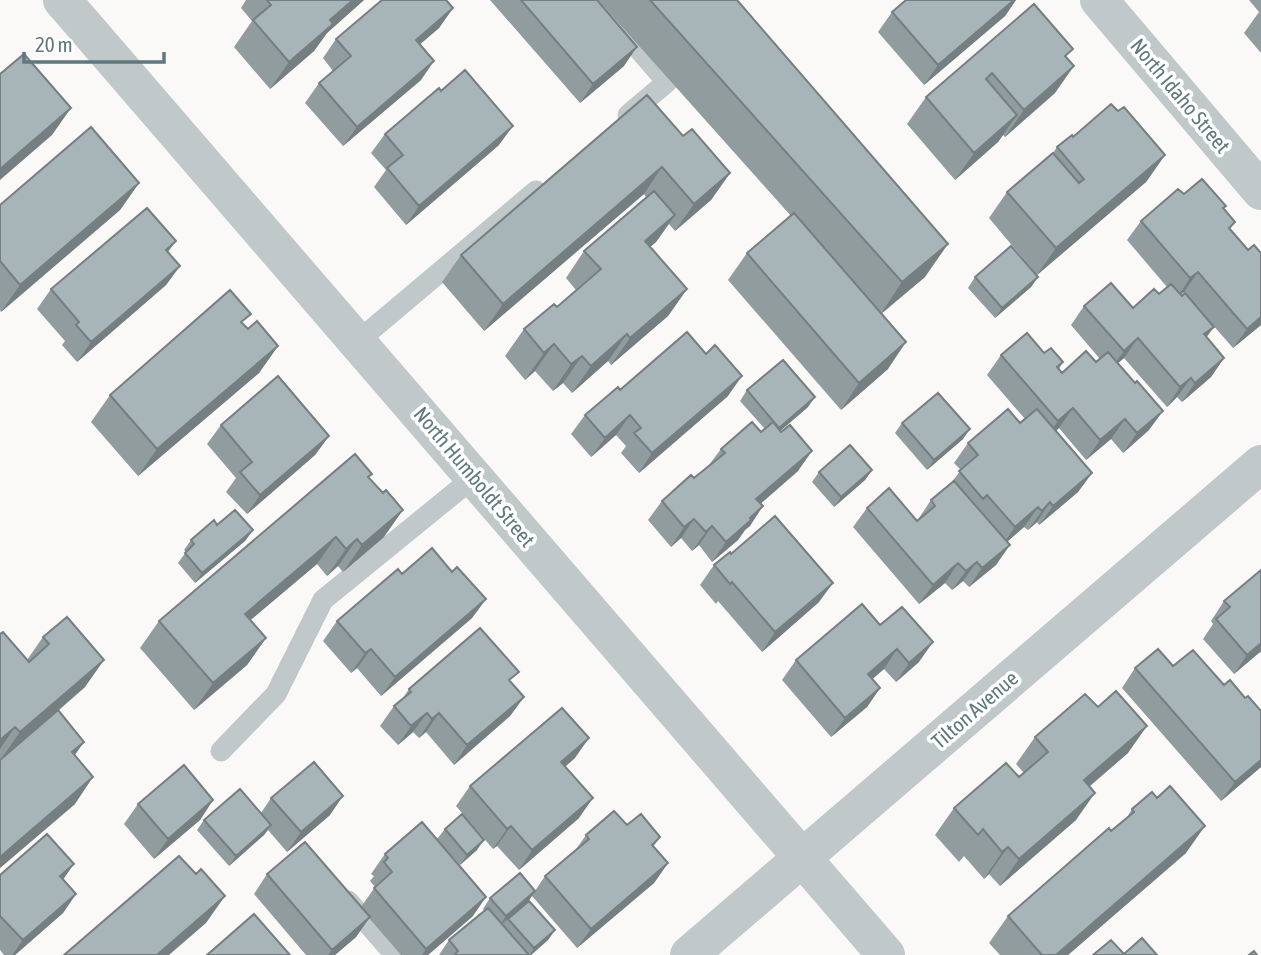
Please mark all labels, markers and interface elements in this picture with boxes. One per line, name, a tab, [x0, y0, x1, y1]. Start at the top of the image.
scale bar	[24, 21, 164, 65]
text: 20 m	[35, 32, 73, 56]
street label: North Idaho Street	[1126, 33, 1235, 157]
street label: North Humboldt Street	[409, 402, 540, 551]
street label: Tilton Avenue	[926, 665, 1022, 753]

